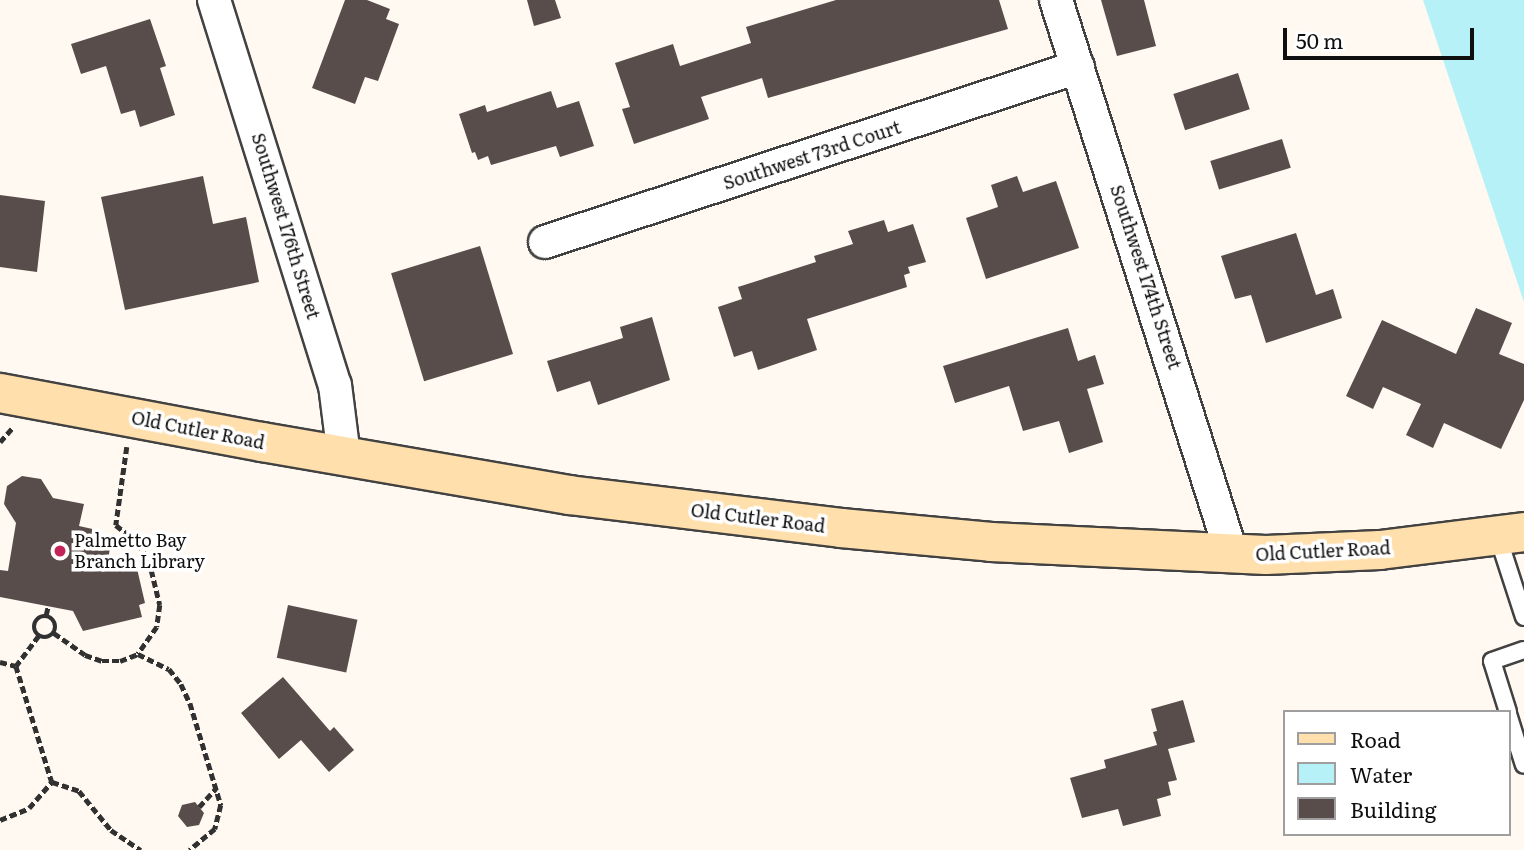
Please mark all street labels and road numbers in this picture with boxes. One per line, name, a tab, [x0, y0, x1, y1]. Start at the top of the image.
street label: Southwest 73rd Court	[720, 116, 904, 194]
street label: Southwest 176th Street	[247, 130, 325, 322]
street label: Southwest 174th Street	[1106, 182, 1186, 372]
street label: Old Cutler Road	[130, 406, 266, 454]
street label: Old Cutler Road	[690, 499, 826, 537]
street label: Old Cutler Road	[1255, 537, 1391, 565]

